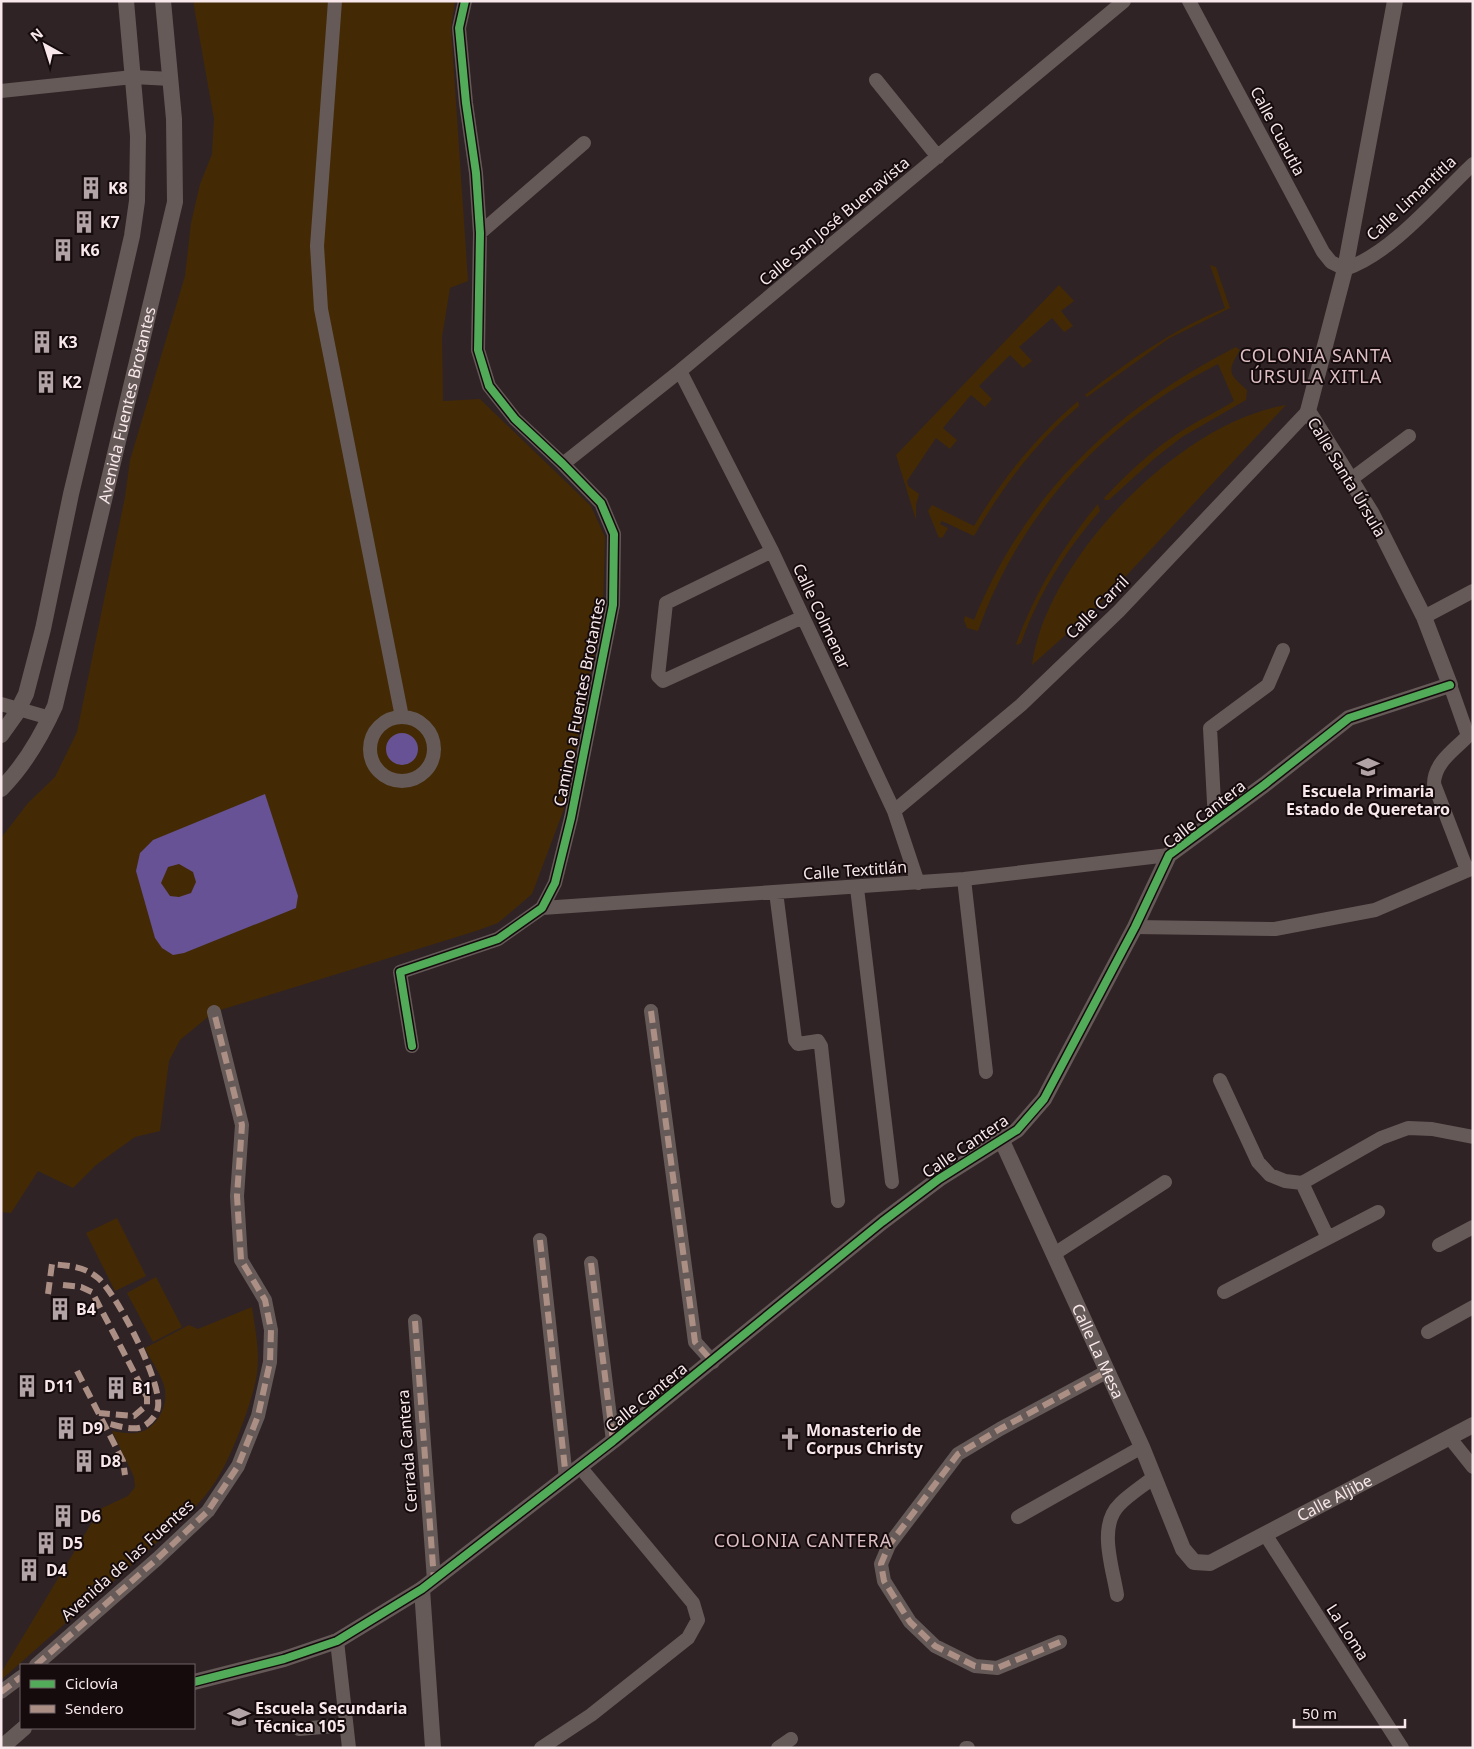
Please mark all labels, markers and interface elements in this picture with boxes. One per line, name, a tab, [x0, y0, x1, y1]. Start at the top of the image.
north arrow	[20, 20, 70, 70]
text: N	[26, 24, 47, 45]
street label: Calle Cuautla	[1245, 82, 1311, 180]
street label: Calle San José Buenavista	[754, 151, 914, 291]
street label: Calle Limantitla	[1361, 151, 1461, 245]
building icon: K8	[78, 175, 104, 201]
place label: K8	[108, 177, 128, 199]
building icon: K7	[71, 209, 97, 235]
place label: K7	[100, 211, 120, 233]
building icon: K6	[50, 237, 76, 263]
place label: K6	[80, 239, 100, 261]
street label: Avenida Fuentes Brotantes	[93, 304, 161, 506]
building icon: K3	[29, 329, 55, 355]
place label: K3	[58, 331, 78, 353]
district label: COLONIA SANTA ÚRSULA XITLA	[1240, 343, 1392, 388]
building icon: K2	[33, 369, 59, 395]
place label: K2	[62, 371, 82, 393]
street label: Calle Santa Úrsula	[1303, 413, 1391, 541]
street label: Calle Colmenar	[788, 560, 856, 673]
street label: Calle Carril	[1061, 571, 1133, 643]
street label: Camino a Fuentes Brotantes	[548, 596, 610, 808]
school or university icon: Escuela Primaria Estado de Queretaro	[1355, 754, 1381, 780]
street label: Calle Cantera	[1158, 775, 1250, 853]
place label: Escuela Primaria Estado de Queretaro	[1286, 780, 1450, 820]
street label: Calle Textitlán	[802, 855, 908, 885]
street label: Calle Cantera	[918, 1109, 1012, 1183]
building icon: B4	[47, 1296, 73, 1322]
place label: B4	[76, 1298, 96, 1320]
street label: Calle La Mesa	[1067, 1300, 1129, 1402]
street label: Calle Cantera	[600, 1357, 692, 1437]
building icon: D11	[14, 1373, 40, 1399]
place label: D11	[44, 1375, 74, 1397]
building icon: B1	[103, 1375, 129, 1401]
place label: B1	[132, 1377, 152, 1399]
street label: Cerrada Cantera	[392, 1389, 422, 1513]
building icon: D9	[53, 1415, 79, 1441]
place label: D9	[82, 1417, 103, 1439]
place label: Monasterio de Corpus Christy	[806, 1419, 924, 1459]
church icon: Monasterio de Corpus Christy	[777, 1426, 803, 1452]
building icon: D8	[71, 1448, 97, 1474]
place label: D8	[100, 1450, 121, 1472]
street label: Calle Aljibe	[1293, 1469, 1376, 1527]
street label: Avenida de las Fuentes	[56, 1494, 198, 1626]
building icon: D6	[50, 1503, 76, 1529]
place label: D6	[80, 1505, 101, 1527]
district label: COLONIA CANTERA	[714, 1528, 892, 1552]
building icon: D5	[33, 1530, 59, 1556]
place label: D5	[62, 1532, 83, 1554]
building icon: D4	[16, 1557, 42, 1583]
place label: D4	[46, 1559, 67, 1581]
street label: La Loma	[1321, 1599, 1375, 1665]
legend	[20, 1664, 195, 1729]
text: Ciclovía	[65, 1673, 118, 1693]
scale bar	[1294, 1696, 1405, 1728]
place label: Escuela Secundaria Técnica 105	[255, 1697, 407, 1737]
text: Sendero	[65, 1698, 124, 1718]
text: 50 m	[1302, 1703, 1337, 1723]
school or university icon: Escuela Secundaria Técnica 105	[226, 1704, 252, 1730]

